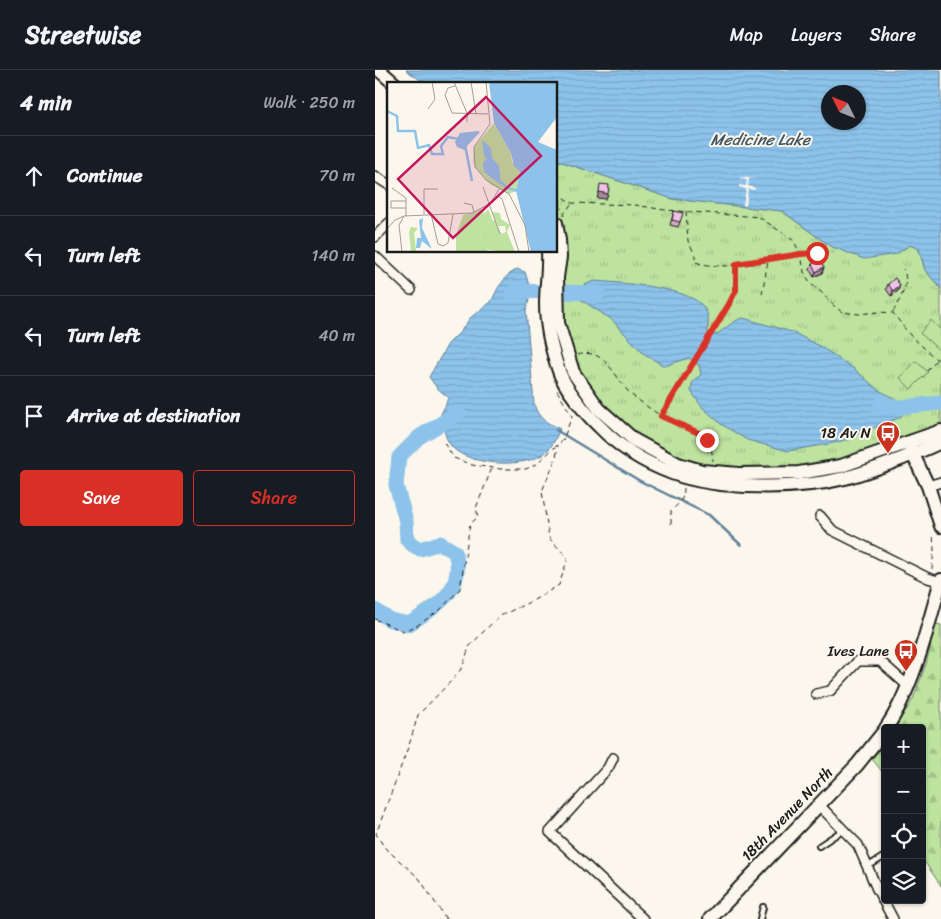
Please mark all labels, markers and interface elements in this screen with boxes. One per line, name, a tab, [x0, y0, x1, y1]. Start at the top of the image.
text: Streetwise	[25, 14, 141, 56]
text: Map	[730, 19, 763, 51]
text: Layers	[791, 19, 842, 51]
text: Share	[870, 19, 916, 51]
inset map	[387, 82, 557, 252]
text: 4 min	[20, 84, 72, 122]
north arrow	[821, 85, 866, 130]
text: Walk · 250 m	[263, 88, 355, 117]
water label: Medicine Lake	[710, 125, 812, 154]
text: Continue	[67, 159, 143, 192]
text: 70 m	[319, 161, 355, 190]
icon: ahead	[20, 162, 48, 190]
text: Turn left	[67, 239, 140, 272]
text: 140 m	[312, 241, 355, 270]
icon: left	[20, 242, 48, 270]
route start	[806, 242, 829, 265]
text: Turn left	[67, 319, 140, 352]
text: 40 m	[318, 321, 355, 350]
icon: left	[20, 322, 48, 350]
text: Arrive at destination	[67, 399, 240, 432]
icon: arrive	[20, 402, 48, 430]
place label: 18 Av N	[821, 420, 872, 446]
bus stop icon: 18 Av N	[875, 420, 901, 454]
route end	[696, 429, 719, 452]
button: Save	[20, 470, 183, 526]
button: Share	[193, 470, 355, 526]
place label: Ives Lane	[827, 638, 889, 664]
bus stop icon: Ives Lane	[893, 638, 919, 672]
map controls	[881, 724, 926, 904]
button: +	[881, 724, 926, 769]
street label: 18th Avenue North	[735, 760, 839, 868]
button: −	[881, 769, 926, 814]
button: locate	[881, 814, 926, 859]
button: layers	[881, 859, 926, 904]

